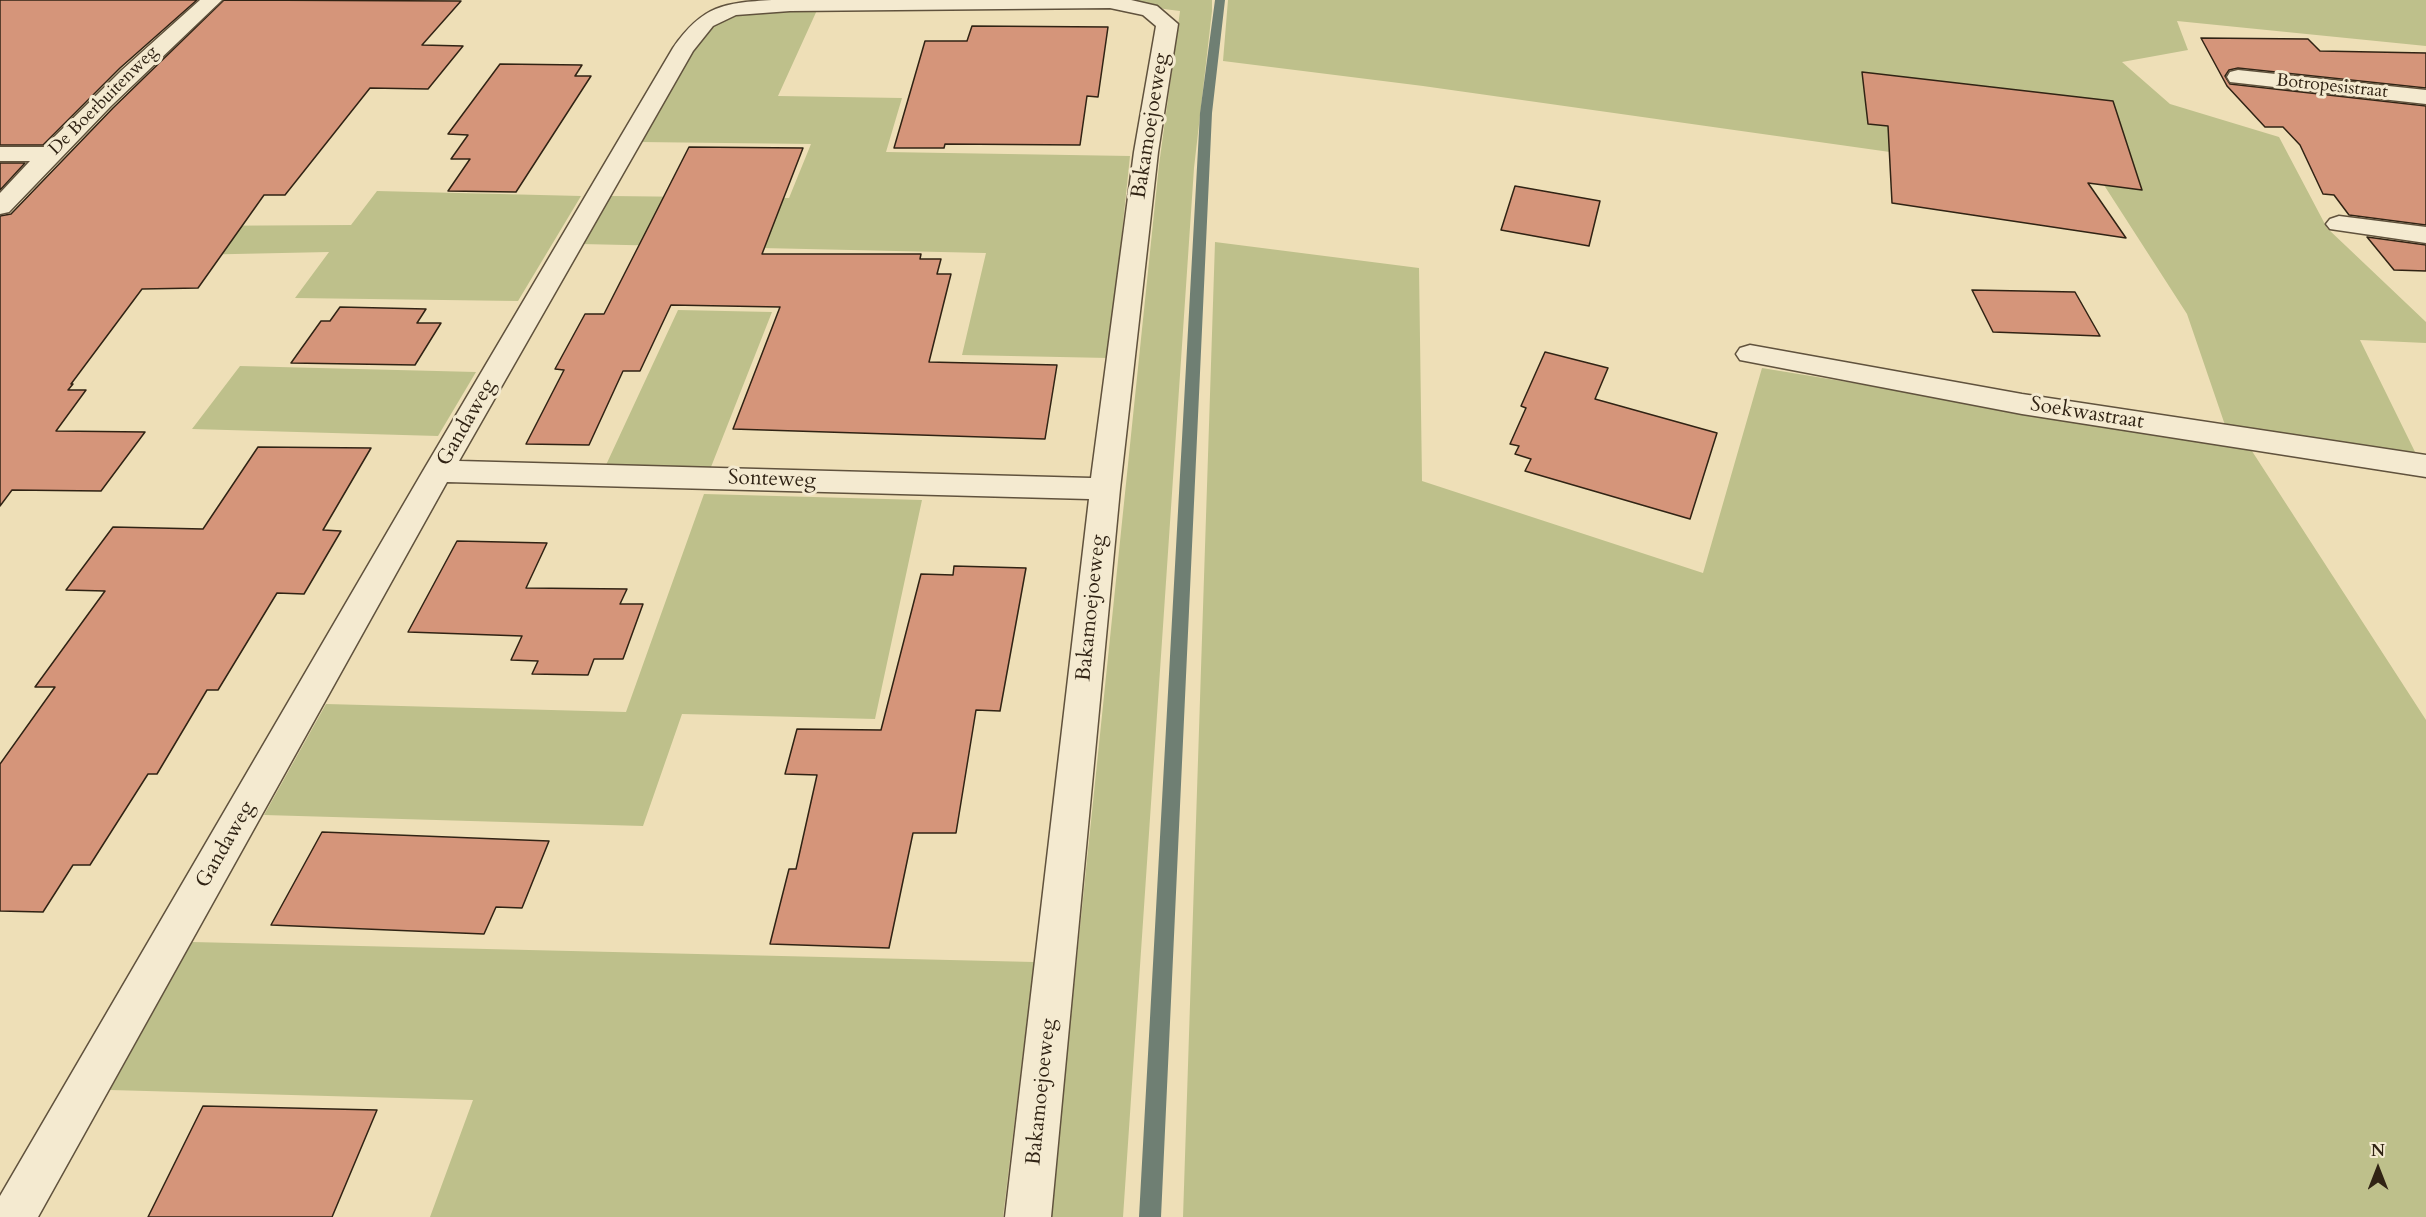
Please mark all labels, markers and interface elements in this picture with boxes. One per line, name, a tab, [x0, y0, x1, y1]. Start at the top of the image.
street label: De Boerbuitenweg	[45, 42, 163, 160]
street label: Bakamoejoeweg	[1127, 51, 1175, 201]
street label: Botropesistraat	[2275, 70, 2389, 104]
street label: Gandaweg	[432, 375, 502, 471]
street label: Soekwastraat	[2028, 393, 2146, 435]
street label: Sonteweg	[728, 466, 816, 494]
street label: Bakamoejoeweg	[1072, 533, 1112, 683]
street label: Gandaweg	[191, 797, 261, 893]
street label: Bakamoejoeweg	[1022, 1017, 1062, 1167]
north arrow	[2348, 1139, 2408, 1199]
text: N	[2371, 1140, 2385, 1162]

